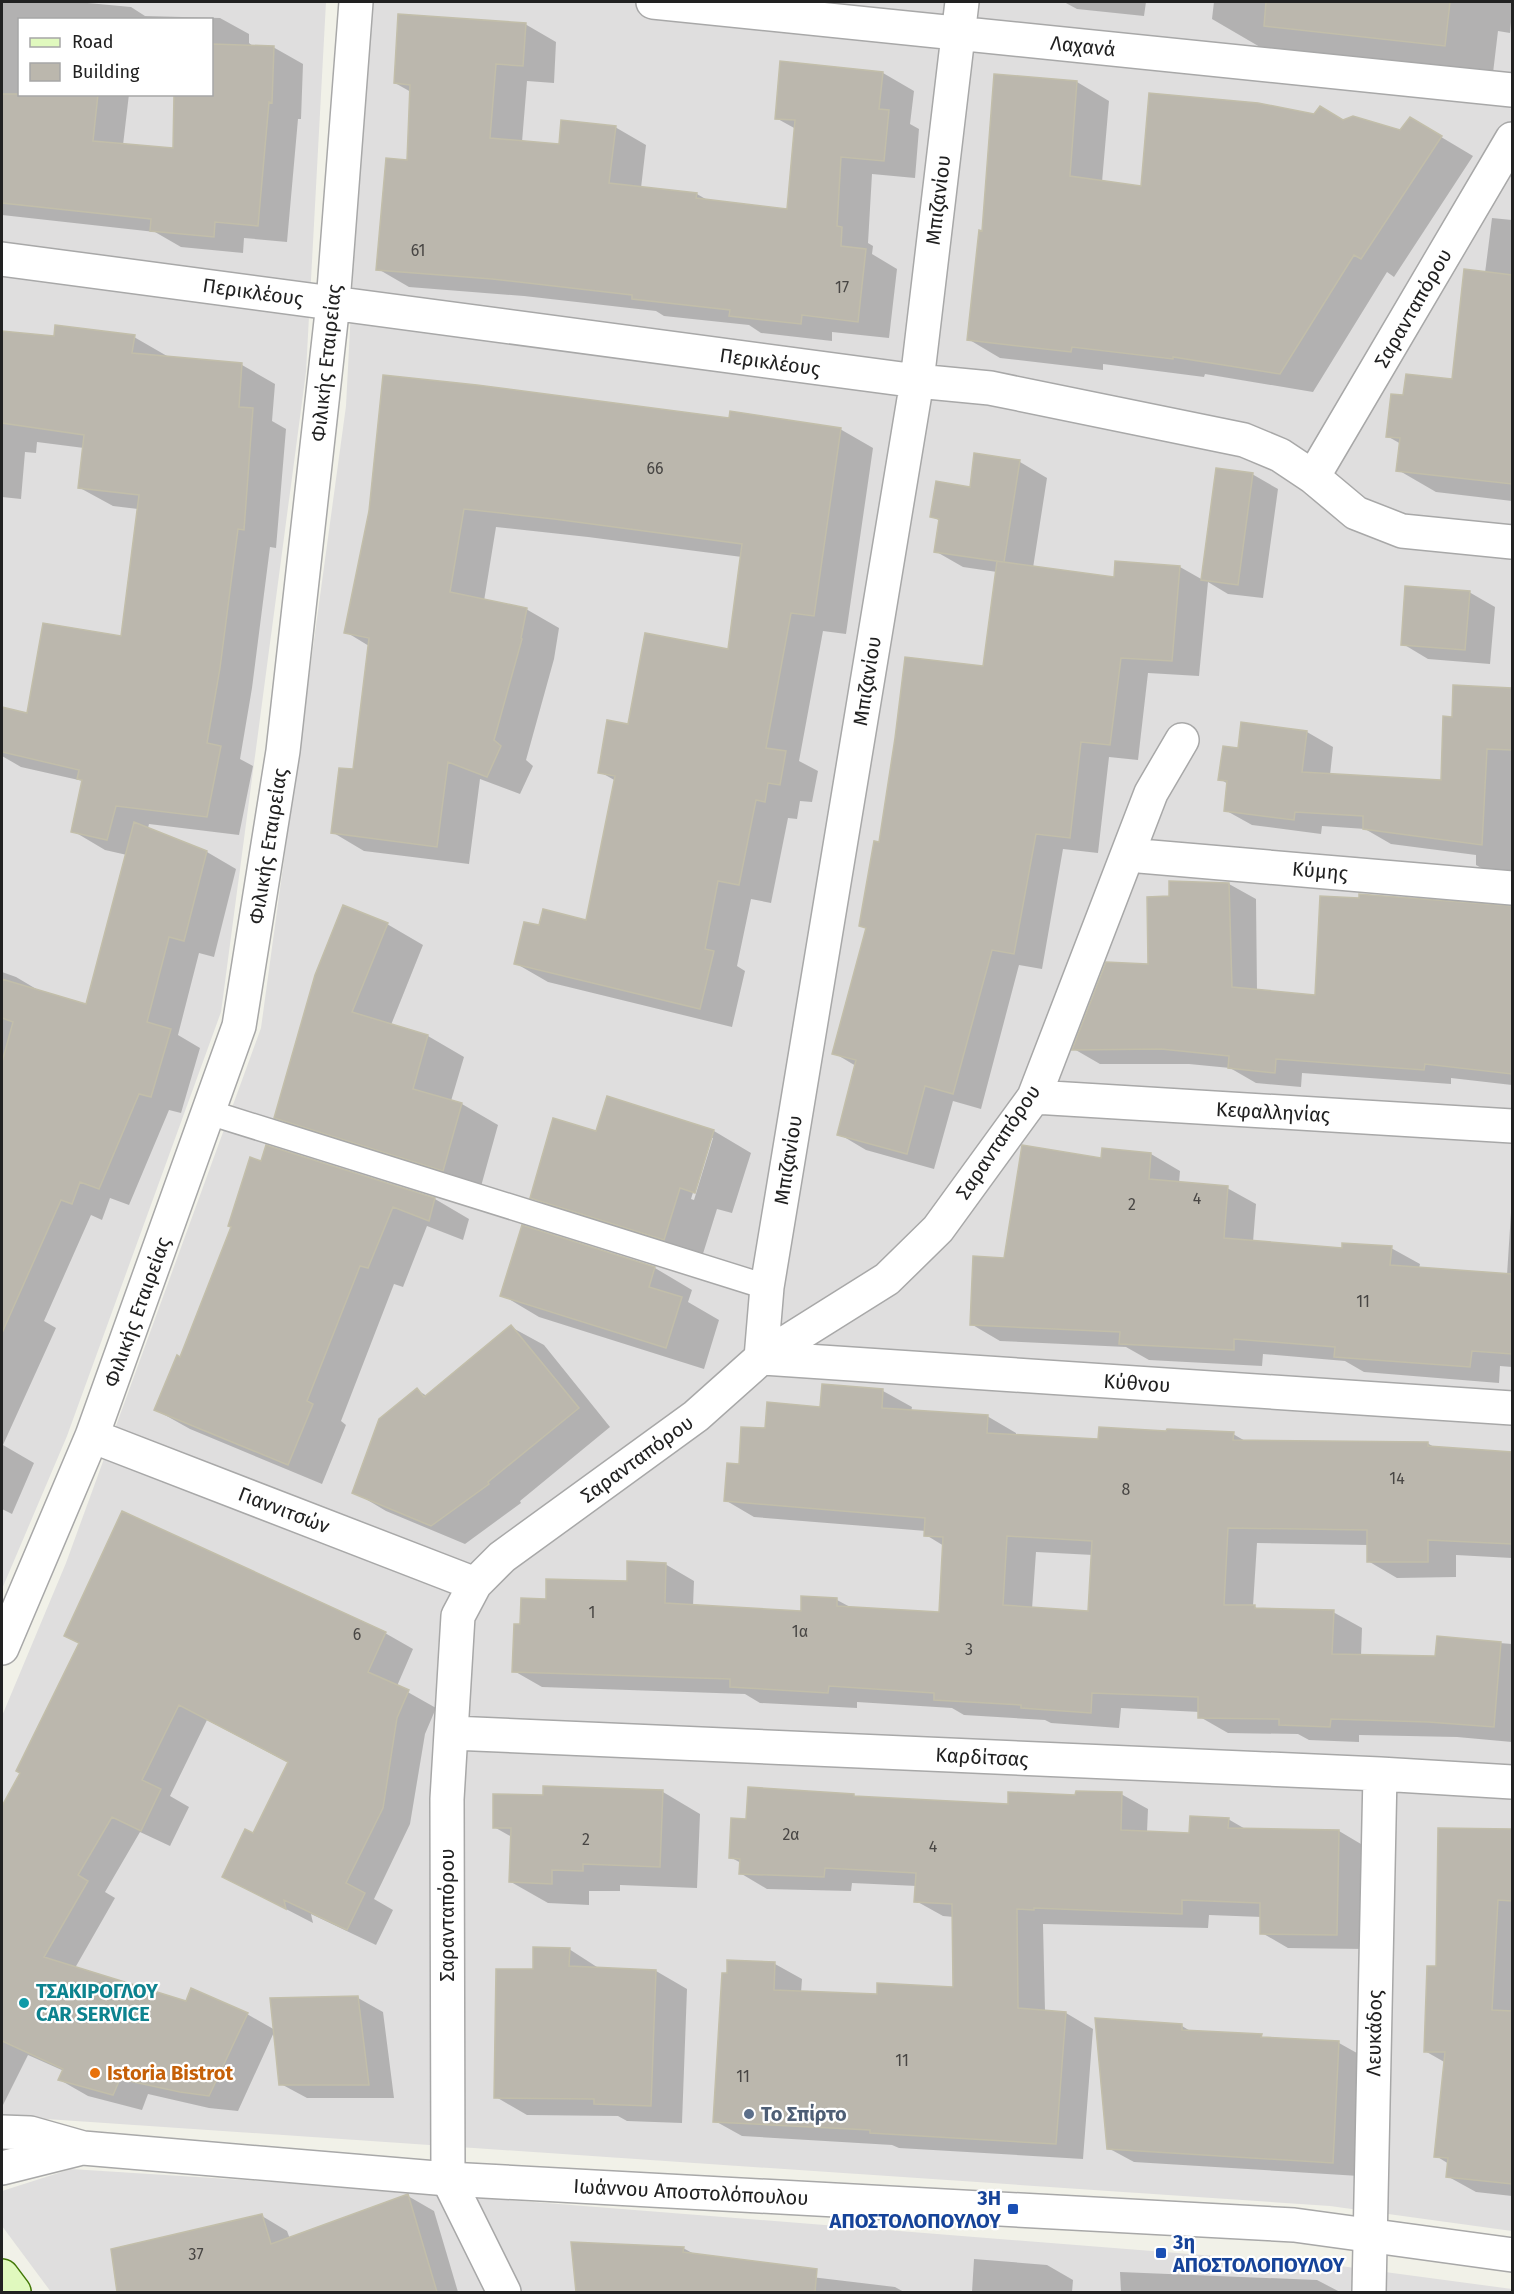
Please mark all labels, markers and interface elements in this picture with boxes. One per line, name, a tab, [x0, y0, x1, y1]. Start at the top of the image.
legend	[18, 18, 213, 96]
text: Road	[72, 31, 114, 53]
street label: Λαχανά	[1049, 31, 1117, 61]
text: Building	[72, 61, 140, 83]
street label: Μπιζανίου	[921, 154, 955, 246]
house number: 61	[411, 241, 425, 260]
street label: Σαρανταπόρου	[1369, 244, 1457, 372]
street label: Περικλέους	[201, 273, 305, 311]
house number: 17	[835, 278, 849, 297]
street label: Φιλικής Εταιρείας	[306, 283, 346, 443]
street label: Περικλέους	[718, 343, 822, 381]
house number: 66	[646, 459, 664, 478]
street label: Μπιζανίου	[848, 634, 886, 728]
street label: Φιλικής Εταιρείας	[244, 766, 292, 926]
street label: Κύμης	[1291, 857, 1349, 885]
street label: Σαρανταπόρου	[951, 1080, 1045, 1204]
street label: Κεφαλληνίας	[1215, 1097, 1331, 1127]
street label: Μπιζανίου	[769, 1113, 807, 1207]
house number: 4	[1193, 1189, 1202, 1208]
house number: 2	[1128, 1195, 1136, 1214]
street label: Φιλικής Εταιρείας	[99, 1234, 175, 1390]
house number: 11	[1356, 1292, 1370, 1311]
street label: Κύθνου	[1103, 1369, 1171, 1397]
street label: Σαρανταπόρου	[576, 1410, 698, 1508]
house number: 14	[1389, 1469, 1405, 1488]
house number: 8	[1122, 1480, 1131, 1499]
street label: Γιαννιτσών	[235, 1482, 333, 1539]
house number: 1	[589, 1603, 595, 1622]
house number: 1α	[792, 1622, 808, 1641]
house number: 6	[353, 1625, 361, 1644]
house number: 3	[965, 1640, 973, 1659]
street label: Καρδίτσας	[935, 1743, 1029, 1771]
house number: 2α	[782, 1825, 800, 1844]
house number: 2	[582, 1830, 590, 1849]
house number: 4	[929, 1837, 938, 1856]
street label: Σαρανταπόρου	[435, 1848, 459, 1982]
place label: ΤΣΑΚΙΡΟΓΛΟΥ CAR SERVICE	[36, 1979, 159, 2026]
street label: Λευκάδος	[1361, 1989, 1387, 2077]
marker: ΤΣΑΚΙΡΟΓΛΟΥ CAR SERVICE	[17, 1996, 31, 2010]
house number: 11	[895, 2051, 909, 2070]
place label: Istoria Bistrot	[107, 2061, 233, 2085]
marker: Istoria Bistrot	[88, 2066, 102, 2080]
house number: 11	[736, 2067, 750, 2086]
place label: Το Σπίρτο	[761, 2102, 847, 2126]
marker: Το Σπίρτο	[742, 2107, 756, 2121]
street label: Ιωάννου Αποστολόπουλου	[573, 2174, 809, 2210]
place label: 3Η ΑΠΟΣΤΟΛΟΠΟΥΛΟΥ	[829, 2186, 1002, 2233]
marker: 3Η ΑΠΟΣΤΟΛΟΠΟΥΛΟΥ	[1006, 2202, 1020, 2216]
place label: 3η ΑΠΟΣΤΟΛΟΠΟΥΛΟΥ	[1172, 2230, 1345, 2277]
house number: 37	[188, 2245, 204, 2264]
marker: 3η ΑΠΟΣΤΟΛΟΠΟΥΛΟΥ	[1154, 2246, 1168, 2260]

